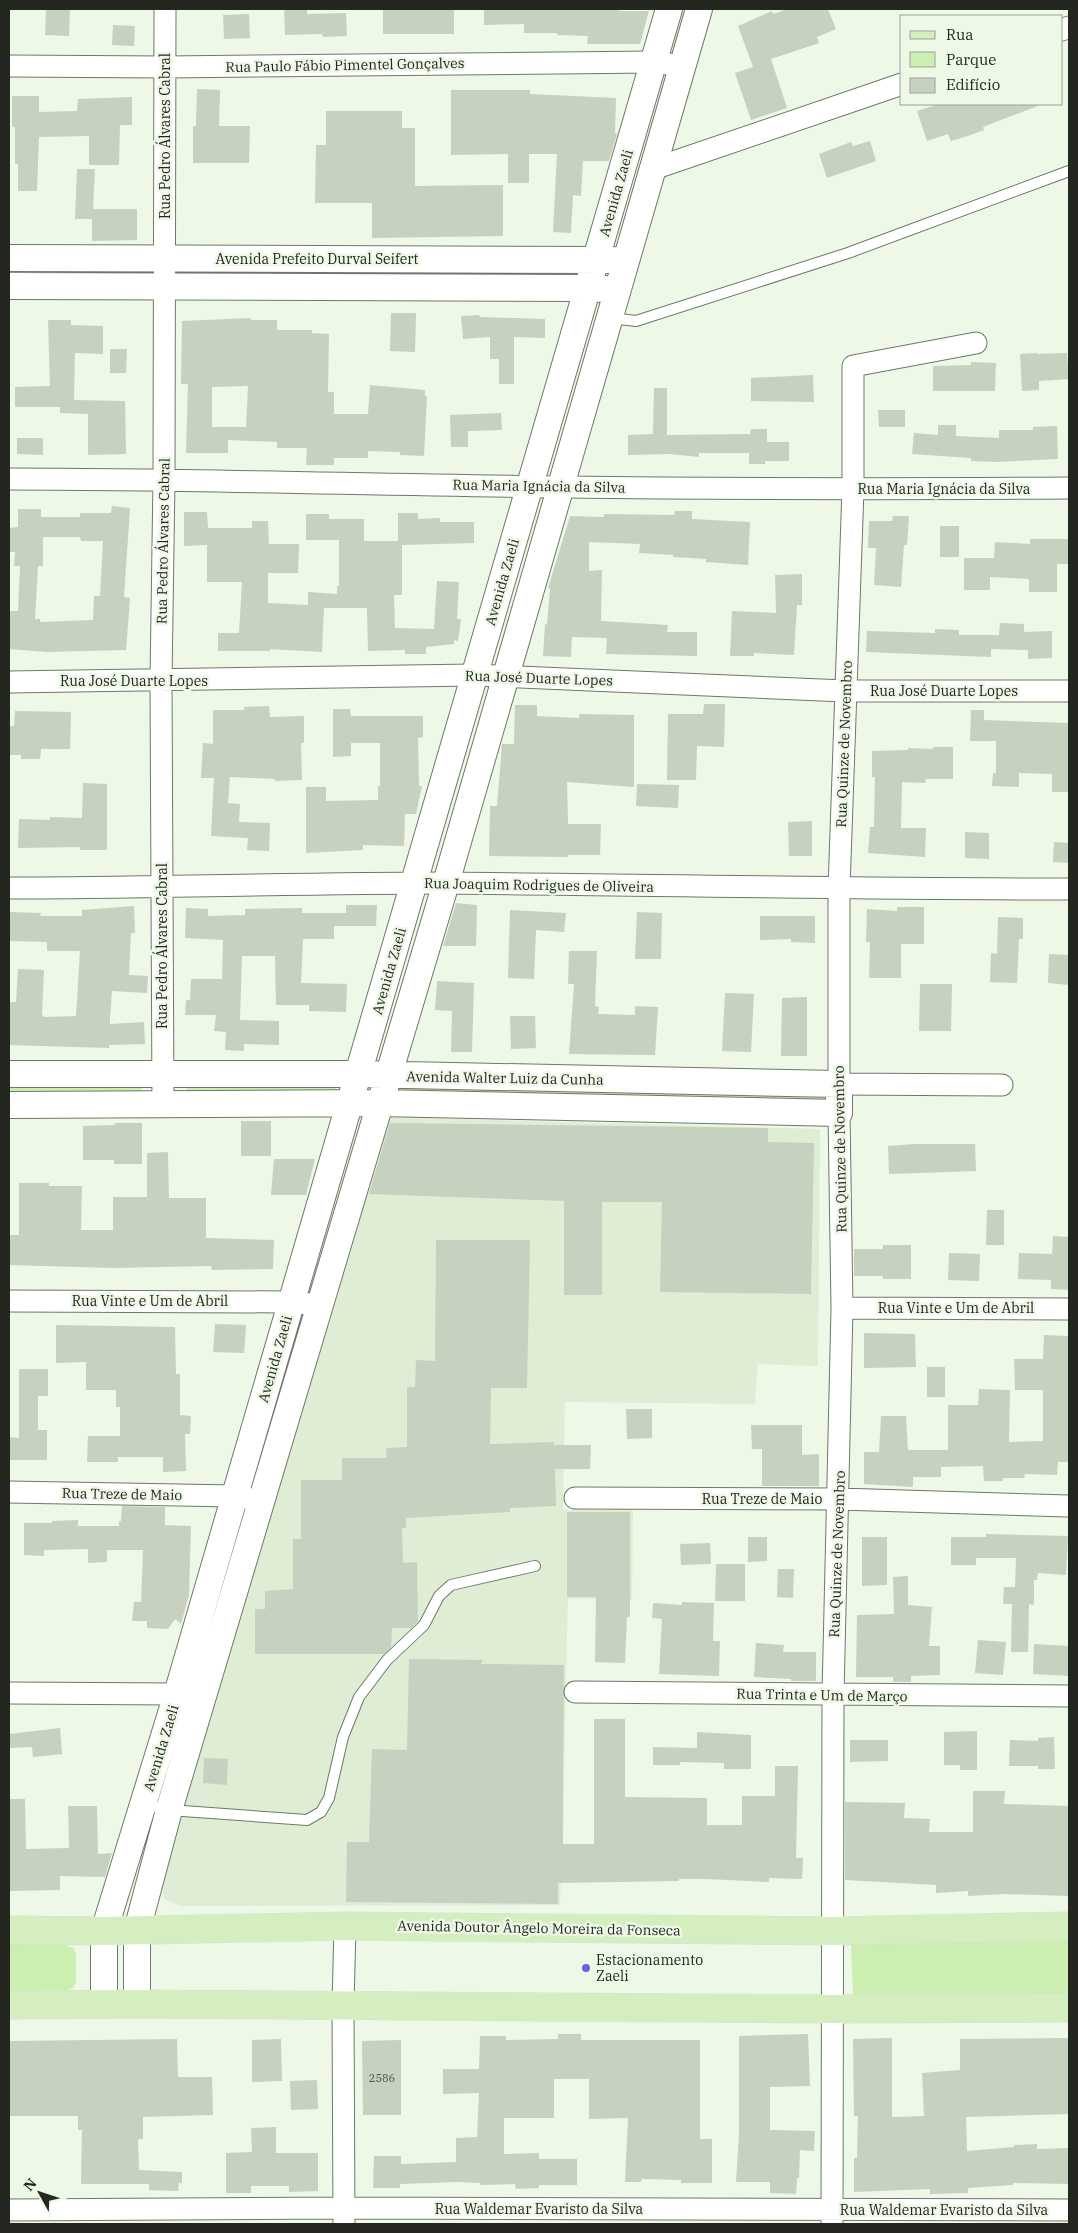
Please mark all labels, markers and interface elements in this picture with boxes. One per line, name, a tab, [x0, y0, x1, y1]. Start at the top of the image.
legend	[900, 15, 1063, 105]
text: Rua	[946, 25, 973, 44]
text: Parque	[946, 50, 996, 69]
street label: Rua Pedro Álvares Cabral	[155, 53, 174, 219]
street label: Rua Paulo Fábio Pimentel Gonçalves	[225, 54, 465, 76]
text: Edifício	[946, 75, 1000, 94]
street label: Avenida Zaeli	[595, 147, 637, 239]
street label: Avenida Prefeito Durval Seifert	[215, 250, 419, 268]
street label: Rua Pedro Álvares Cabral	[152, 458, 173, 624]
street label: Rua Maria Ignácia da Silva	[452, 475, 626, 497]
street label: Rua Maria Ignácia da Silva	[857, 480, 1031, 498]
street label: Avenida Zaeli	[481, 536, 523, 628]
street label: Rua Quinze de Novembro	[832, 660, 856, 828]
street label: Rua José Duarte Lopes	[465, 666, 613, 690]
street label: Rua José Duarte Lopes	[60, 672, 208, 690]
street label: Rua José Duarte Lopes	[870, 682, 1018, 700]
street label: Rua Pedro Álvares Cabral	[152, 863, 171, 1029]
street label: Rua Joaquim Rodrigues de Oliveira	[424, 874, 655, 896]
street label: Avenida Zaeli	[368, 925, 410, 1017]
street label: Rua Quinze de Novembro	[830, 1065, 850, 1233]
street label: Avenida Walter Luiz da Cunha	[406, 1067, 604, 1089]
street label: Rua Vinte e Um de Abril	[72, 1292, 228, 1310]
street label: Rua Vinte e Um de Abril	[878, 1299, 1034, 1317]
street label: Avenida Zaeli	[254, 1313, 296, 1405]
street label: Rua Quinze de Novembro	[825, 1470, 849, 1638]
street label: Rua Treze de Maio	[62, 1484, 183, 1504]
street label: Rua Treze de Maio	[702, 1490, 822, 1508]
street label: Rua Trinta e Um de Março	[736, 1685, 908, 1705]
street label: Avenida Zaeli	[139, 1703, 183, 1793]
street label: Avenida Doutor Ângelo Moreira da Fonseca	[397, 1917, 681, 1939]
place label: Estacionamento Zaeli	[596, 1951, 703, 1985]
marker: Estacionamento Zaeli	[580, 1962, 592, 1974]
house number: 2586	[369, 2071, 395, 2085]
north arrow	[15, 2168, 65, 2218]
text: N	[20, 2175, 40, 2195]
street label: Rua Waldemar Evaristo da Silva	[435, 2200, 644, 2218]
street label: Rua Waldemar Evaristo da Silva	[840, 2201, 1049, 2219]

